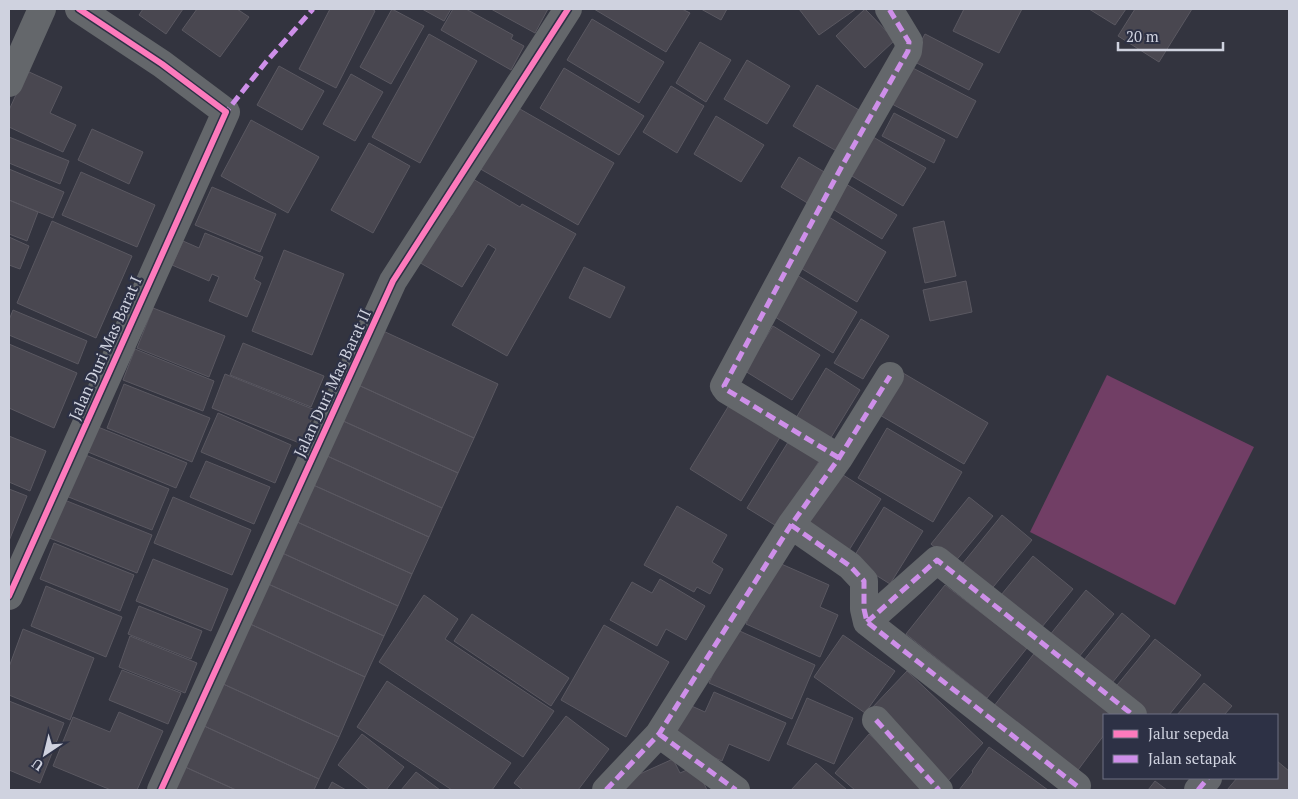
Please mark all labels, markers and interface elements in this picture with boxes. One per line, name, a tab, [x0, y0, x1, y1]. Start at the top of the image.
scale bar	[1118, 20, 1223, 52]
text: 20 m	[1126, 26, 1159, 46]
street label: Jalan Duri Mas Barat I	[63, 272, 147, 424]
street label: Jalan Duri Mas Barat II	[288, 305, 376, 461]
legend	[1103, 714, 1278, 779]
text: Jalur sepeda	[1148, 723, 1230, 743]
north arrow	[20, 729, 70, 779]
text: Jalan setapak	[1148, 748, 1237, 768]
text: U	[28, 754, 47, 776]

